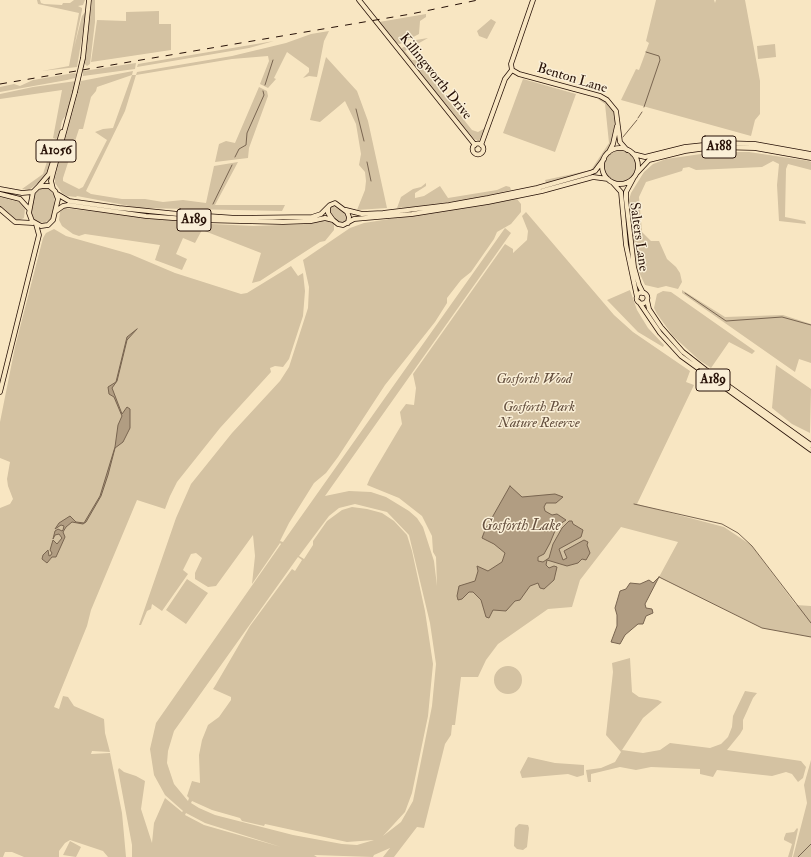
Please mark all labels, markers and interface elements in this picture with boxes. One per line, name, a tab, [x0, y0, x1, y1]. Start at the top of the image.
street label: Killingworth Drive	[395, 31, 475, 123]
street label: Benton Lane	[535, 60, 609, 98]
road number: A188	[702, 136, 736, 158]
road number: A1056	[36, 140, 76, 162]
street label: Salters Lane	[625, 201, 651, 273]
road number: A189	[177, 209, 211, 231]
road number: A189	[696, 369, 730, 391]
park label: Gosforth Wood	[496, 372, 572, 388]
park label: Gosforth Park Nature Reserve	[498, 400, 580, 432]
water label: Gosforth Lake	[482, 518, 560, 536]

